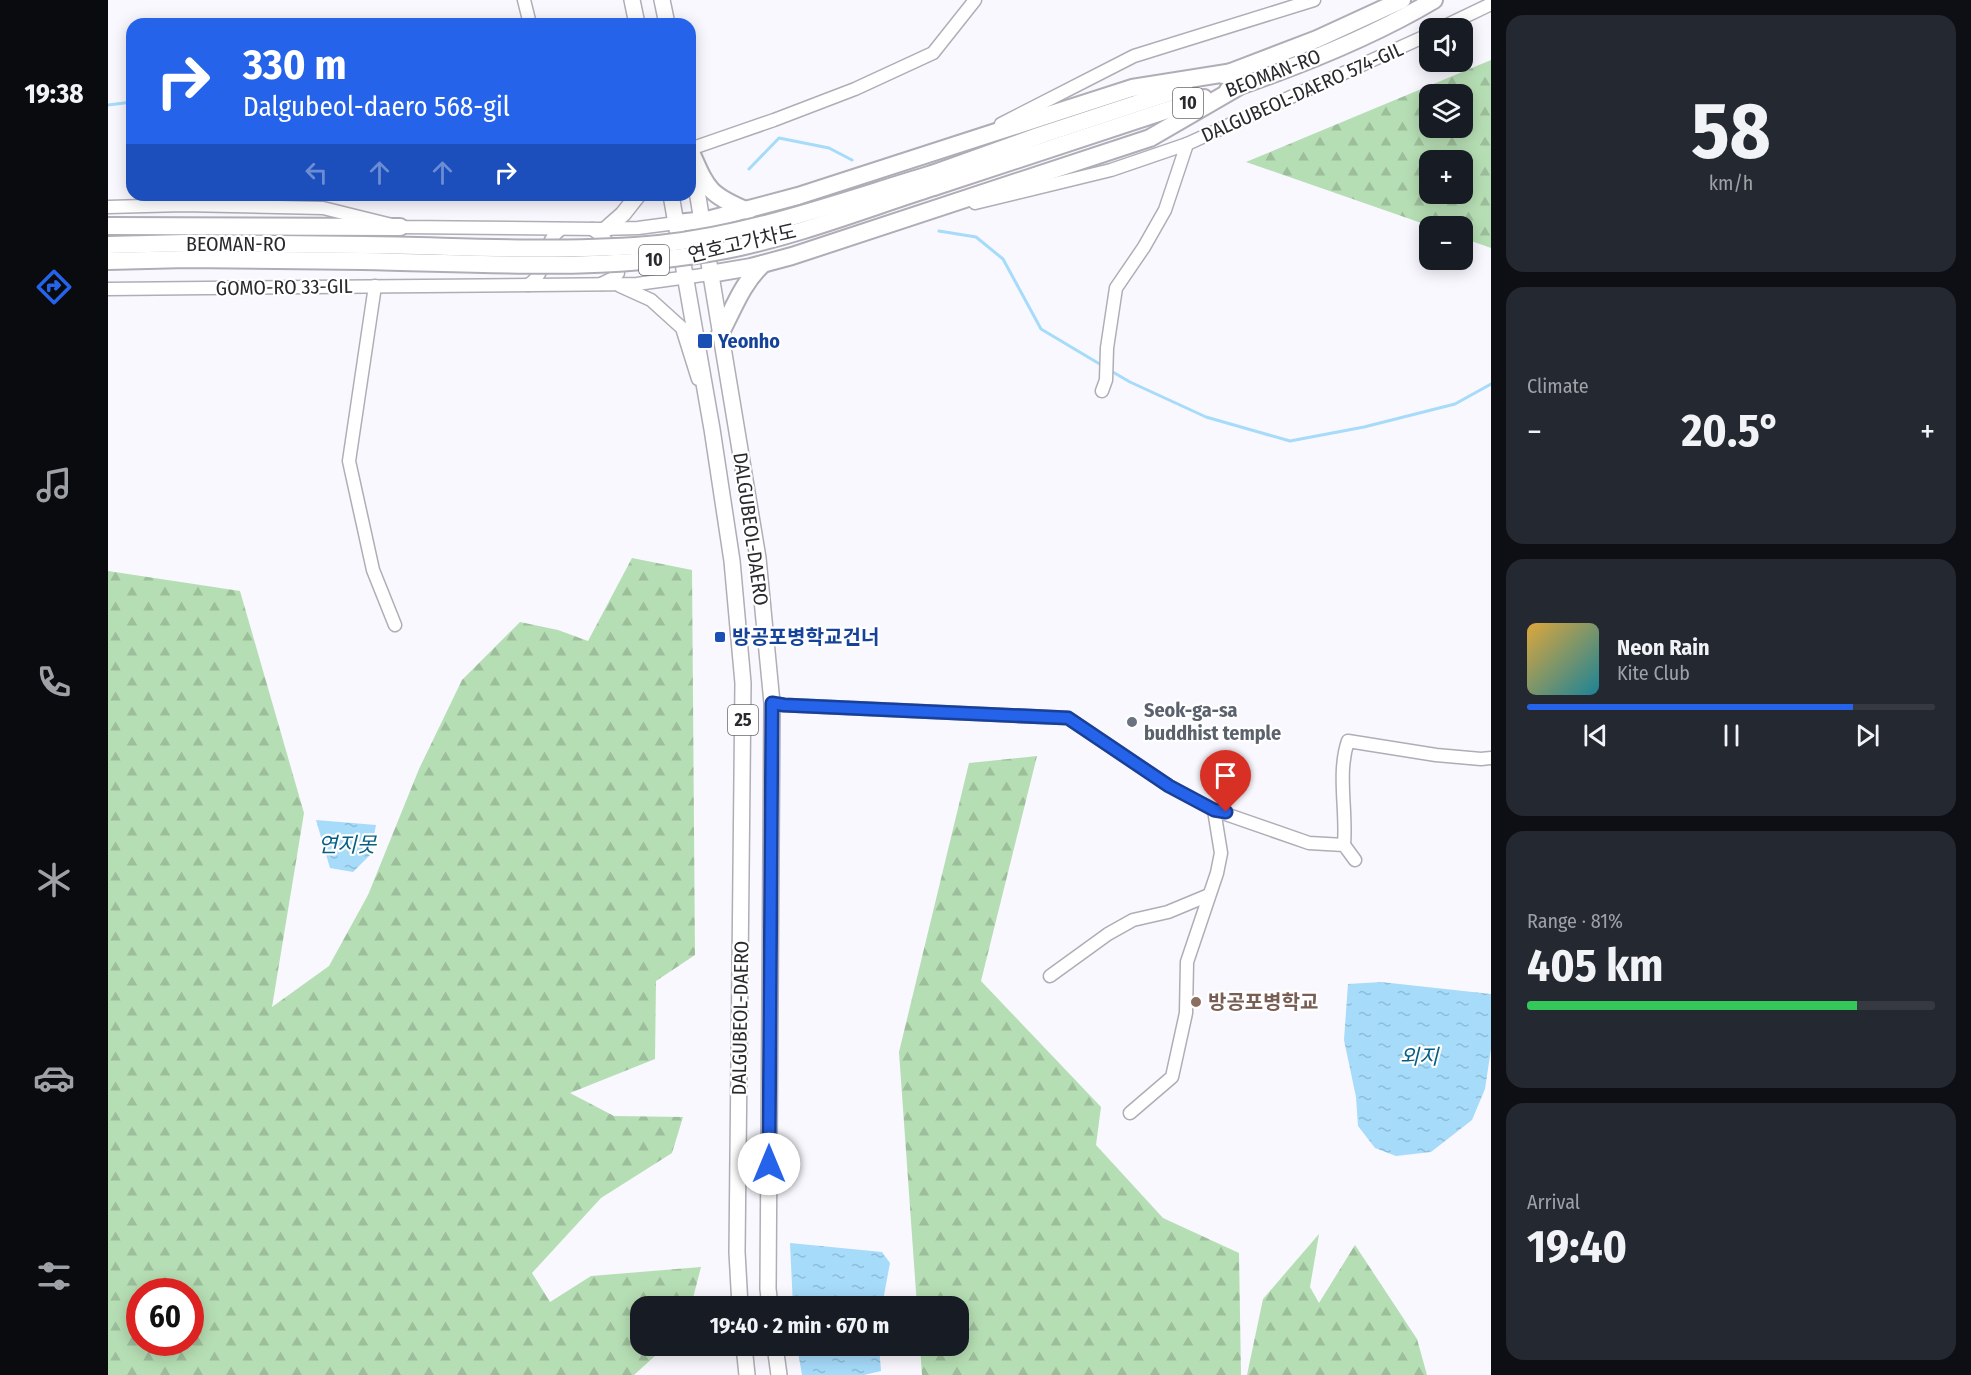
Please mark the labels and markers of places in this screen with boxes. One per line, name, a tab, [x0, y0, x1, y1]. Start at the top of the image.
place label: Yeonho	[717, 329, 780, 353]
marker: Yeonho	[696, 332, 714, 350]
place label: 방공포병학교건너	[732, 625, 879, 649]
marker: 방공포병학교건너	[713, 630, 727, 644]
place label: Seok-ga-sa buddhist temple	[1144, 698, 1281, 745]
marker: Seok-ga-sa buddhist temple	[1125, 715, 1139, 729]
pin	[1200, 750, 1251, 812]
place label: 방공포병학교	[1208, 990, 1318, 1014]
marker: 방공포병학교	[1189, 995, 1203, 1009]

